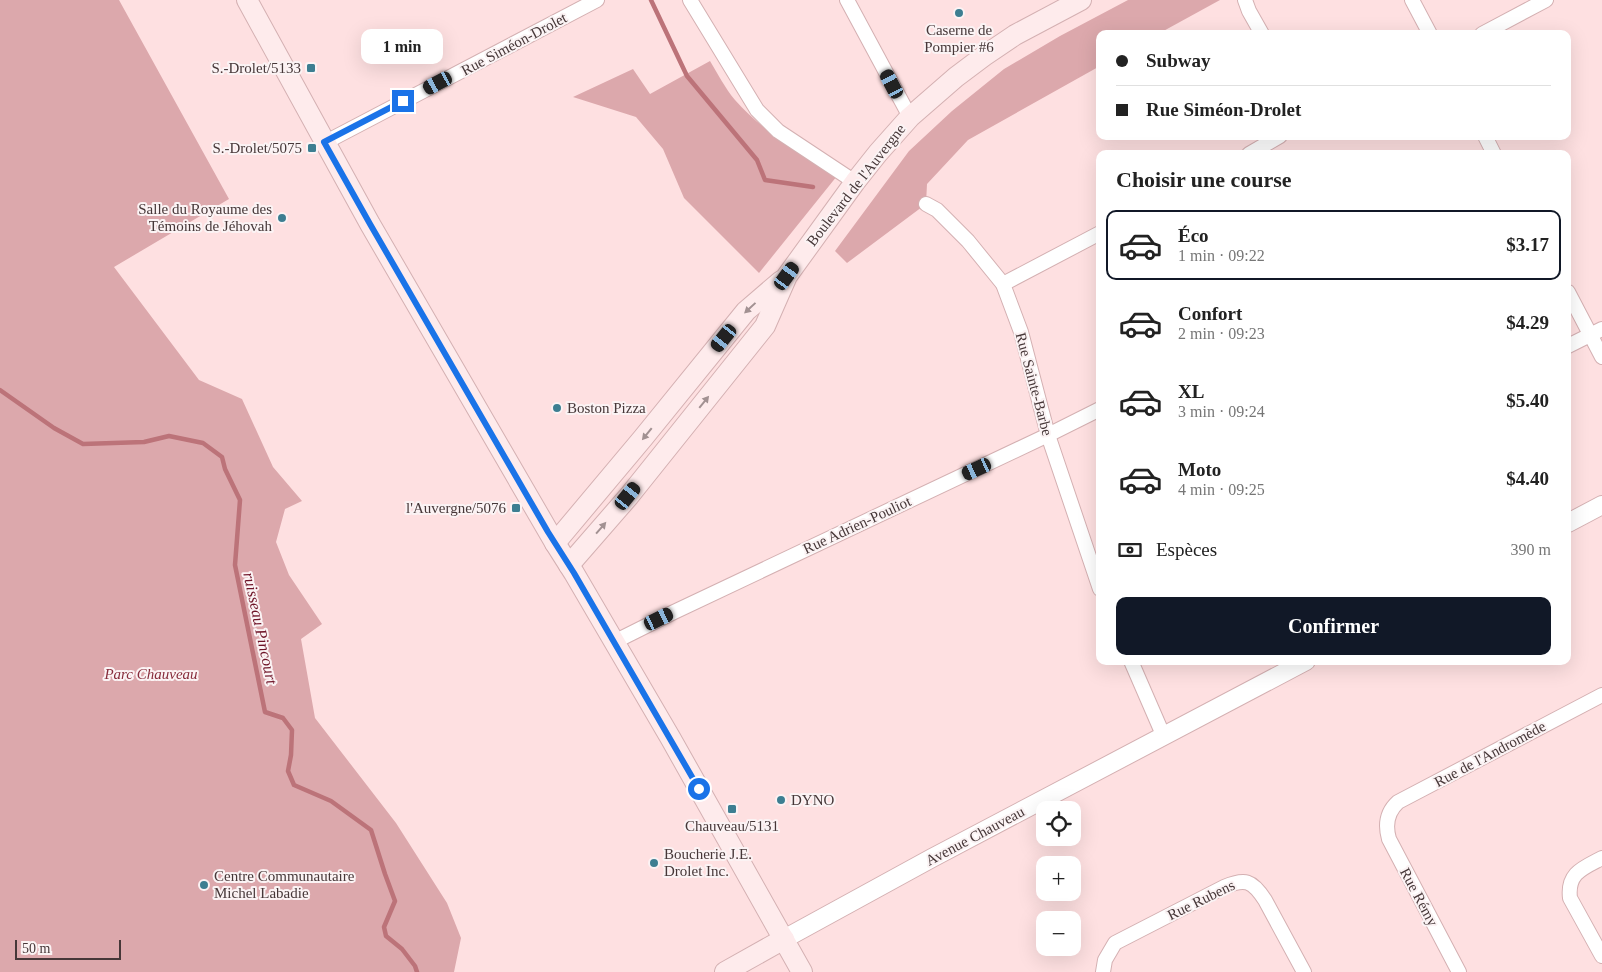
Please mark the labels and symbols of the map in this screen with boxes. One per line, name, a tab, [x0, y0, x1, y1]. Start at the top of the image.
marker: Caserne de Pompier #6	[953, 7, 965, 19]
street label: Rue Siméon-Drolet	[459, 9, 570, 79]
place label: Caserne de Pompier #6	[924, 22, 994, 55]
callout: 1 min	[362, 28, 444, 64]
place label: S.-Drolet/5133	[211, 60, 301, 76]
marker: S.-Drolet/5133	[305, 62, 317, 74]
car	[878, 67, 905, 101]
car	[421, 69, 454, 97]
route end	[392, 90, 414, 112]
street label: Boulevard de l'Auvergne	[804, 121, 909, 249]
place label: S.-Drolet/5075	[212, 140, 302, 156]
marker: S.-Drolet/5075	[306, 142, 318, 154]
place label: Salle du Royaume des Témoins de Jéhovah	[138, 201, 272, 234]
marker: Salle du Royaume des Témoins de Jéhovah	[276, 212, 288, 224]
car	[772, 259, 801, 293]
one-way arrow	[744, 302, 756, 314]
car	[708, 322, 739, 354]
street label: Rue Sainte-Barbe	[1013, 331, 1056, 438]
one-way arrow	[698, 396, 709, 409]
place label: Boston Pizza	[567, 400, 646, 416]
marker: Boston Pizza	[551, 402, 563, 414]
one-way arrow	[641, 427, 652, 440]
car	[960, 456, 993, 482]
car	[612, 480, 643, 512]
street label: Rue Adrien-Pouliot	[801, 493, 914, 557]
place label: l'Auvergne/5076	[406, 500, 506, 516]
marker: l'Auvergne/5076	[510, 502, 522, 514]
one-way arrow	[595, 522, 606, 535]
water label: ruisseau Pincourt	[240, 570, 281, 686]
car	[642, 606, 675, 632]
park label: Parc Chauveau	[103, 666, 198, 682]
street label: Rue de l'Andromède	[1432, 718, 1549, 790]
route start	[688, 778, 710, 800]
place label: DYNO	[791, 792, 834, 808]
marker: DYNO	[775, 794, 787, 806]
marker: Chauveau/5131	[726, 803, 738, 815]
street label: Avenue Chauveau	[923, 803, 1027, 869]
place label: Chauveau/5131	[685, 818, 779, 834]
place label: Boucherie J.E. Drolet Inc.	[664, 846, 752, 879]
marker: Boucherie J.E. Drolet Inc.	[648, 857, 660, 869]
street label: Rue Rémy	[1397, 865, 1441, 929]
place label: Centre Communautaire Michel Labadie	[214, 868, 355, 901]
street label: Rue Rubens	[1165, 877, 1237, 923]
marker: Centre Communautaire Michel Labadie	[198, 879, 210, 891]
scale bar	[15, 937, 121, 960]

